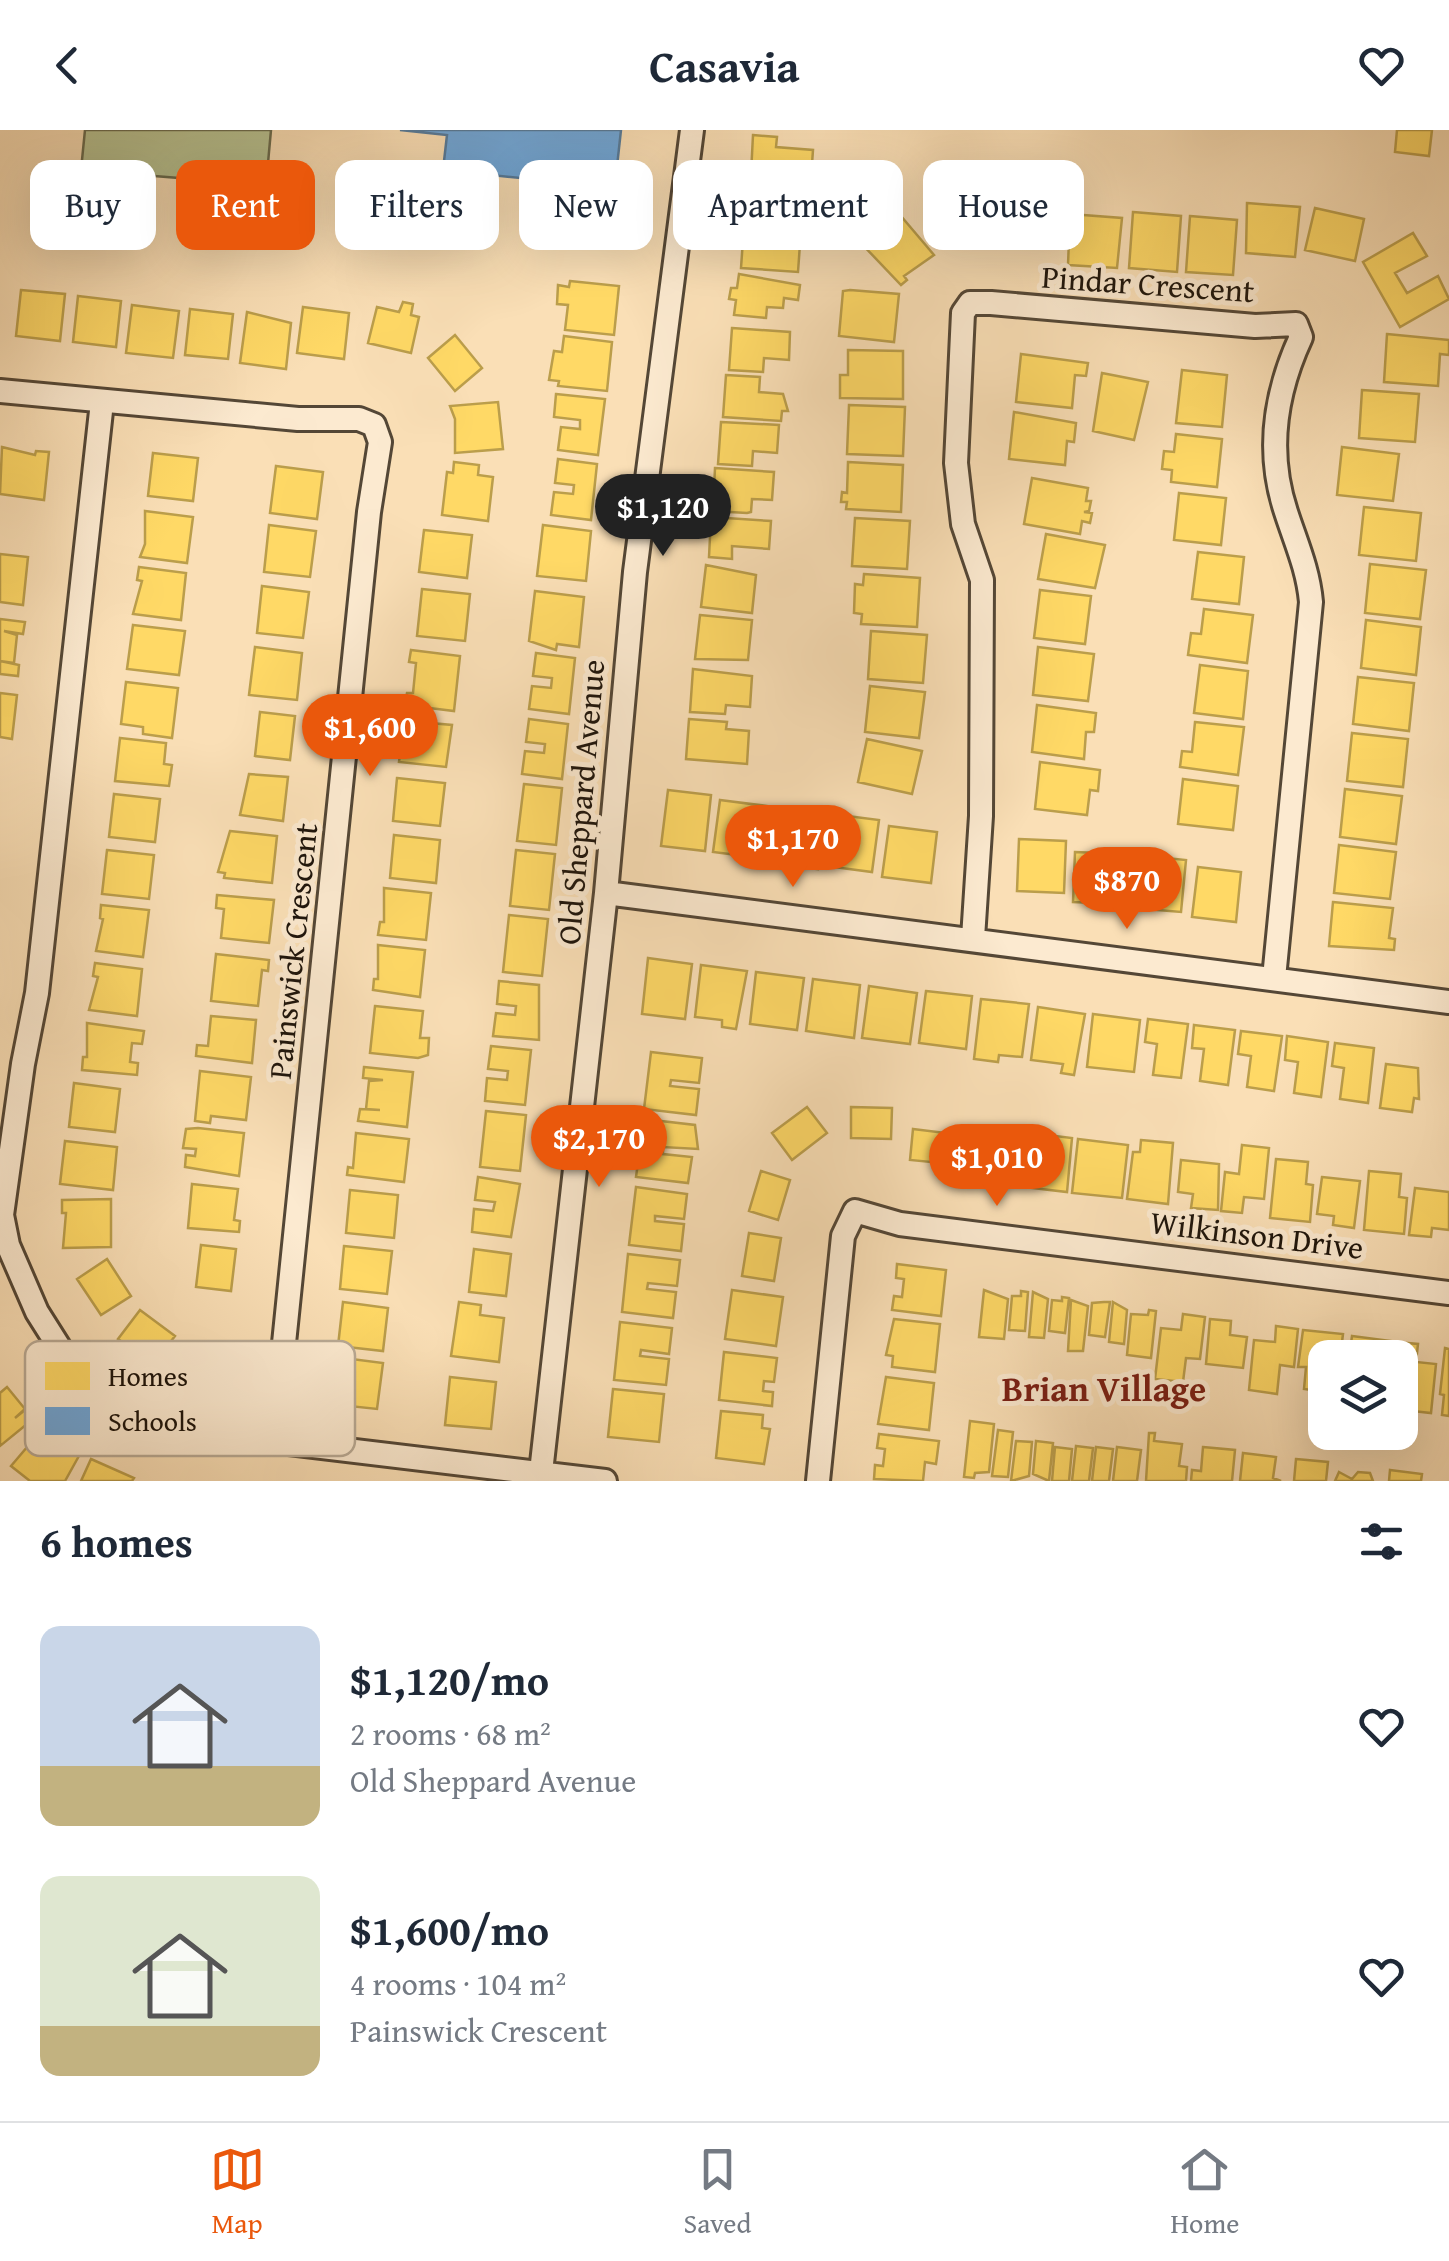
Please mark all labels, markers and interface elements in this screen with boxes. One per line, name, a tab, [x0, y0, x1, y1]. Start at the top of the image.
text: Casavia	[649, 33, 800, 98]
icon: back	[40, 38, 95, 93]
icon: heart	[1354, 38, 1409, 93]
chip: Buy	[30, 160, 156, 250]
chip: Rent	[176, 160, 315, 250]
chip: Filters	[335, 160, 499, 250]
chip: New	[519, 160, 653, 250]
chip: Apartment	[673, 160, 903, 250]
chip: House	[923, 160, 1084, 250]
street label: Pindar Crescent	[1040, 253, 1256, 314]
pin: $1,120	[582, 474, 744, 559]
text: $1,120	[617, 483, 709, 530]
street label: Old Sheppard Avenue	[545, 657, 616, 947]
pin: $1,600	[289, 694, 451, 779]
text: $1,600	[324, 703, 416, 750]
pin: $1,170	[712, 805, 874, 890]
text: $1,170	[747, 814, 839, 861]
street label: Painswick Crescent	[256, 821, 329, 1081]
pin: $870	[1068, 847, 1186, 932]
text: $870	[1094, 856, 1160, 903]
pin: $2,170	[518, 1105, 680, 1190]
text: $2,170	[553, 1114, 645, 1161]
pin: $1,010	[916, 1124, 1078, 1209]
text: $1,010	[951, 1133, 1043, 1180]
street label: Wilkinson Drive	[1148, 1198, 1366, 1271]
map controls	[1308, 1340, 1418, 1450]
button: layers	[1308, 1340, 1418, 1450]
legend	[25, 1341, 355, 1456]
text: Homes	[108, 1355, 188, 1396]
district label: Brian Village	[1002, 1363, 1206, 1414]
text: Schools	[108, 1400, 197, 1441]
text: 6 homes	[40, 1511, 193, 1572]
icon: filters	[1354, 1514, 1409, 1569]
text: $1,120/mo	[350, 1649, 549, 1710]
icon: home	[120, 1666, 240, 1786]
icon: heart	[1354, 1699, 1409, 1754]
text: 2 rooms · 68 m²	[350, 1710, 551, 1757]
text: Old Sheppard Avenue	[350, 1757, 636, 1804]
text: $1,600/mo	[350, 1899, 549, 1960]
icon: home	[120, 1916, 240, 2036]
icon: heart	[1354, 1949, 1409, 2004]
text: 4 rooms · 104 m²	[350, 1960, 566, 2007]
text: Painswick Crescent	[350, 2007, 607, 2054]
tab: Map	[210, 2142, 265, 2243]
tab: Saved	[684, 2142, 751, 2243]
tab: Home	[1171, 2142, 1239, 2243]

